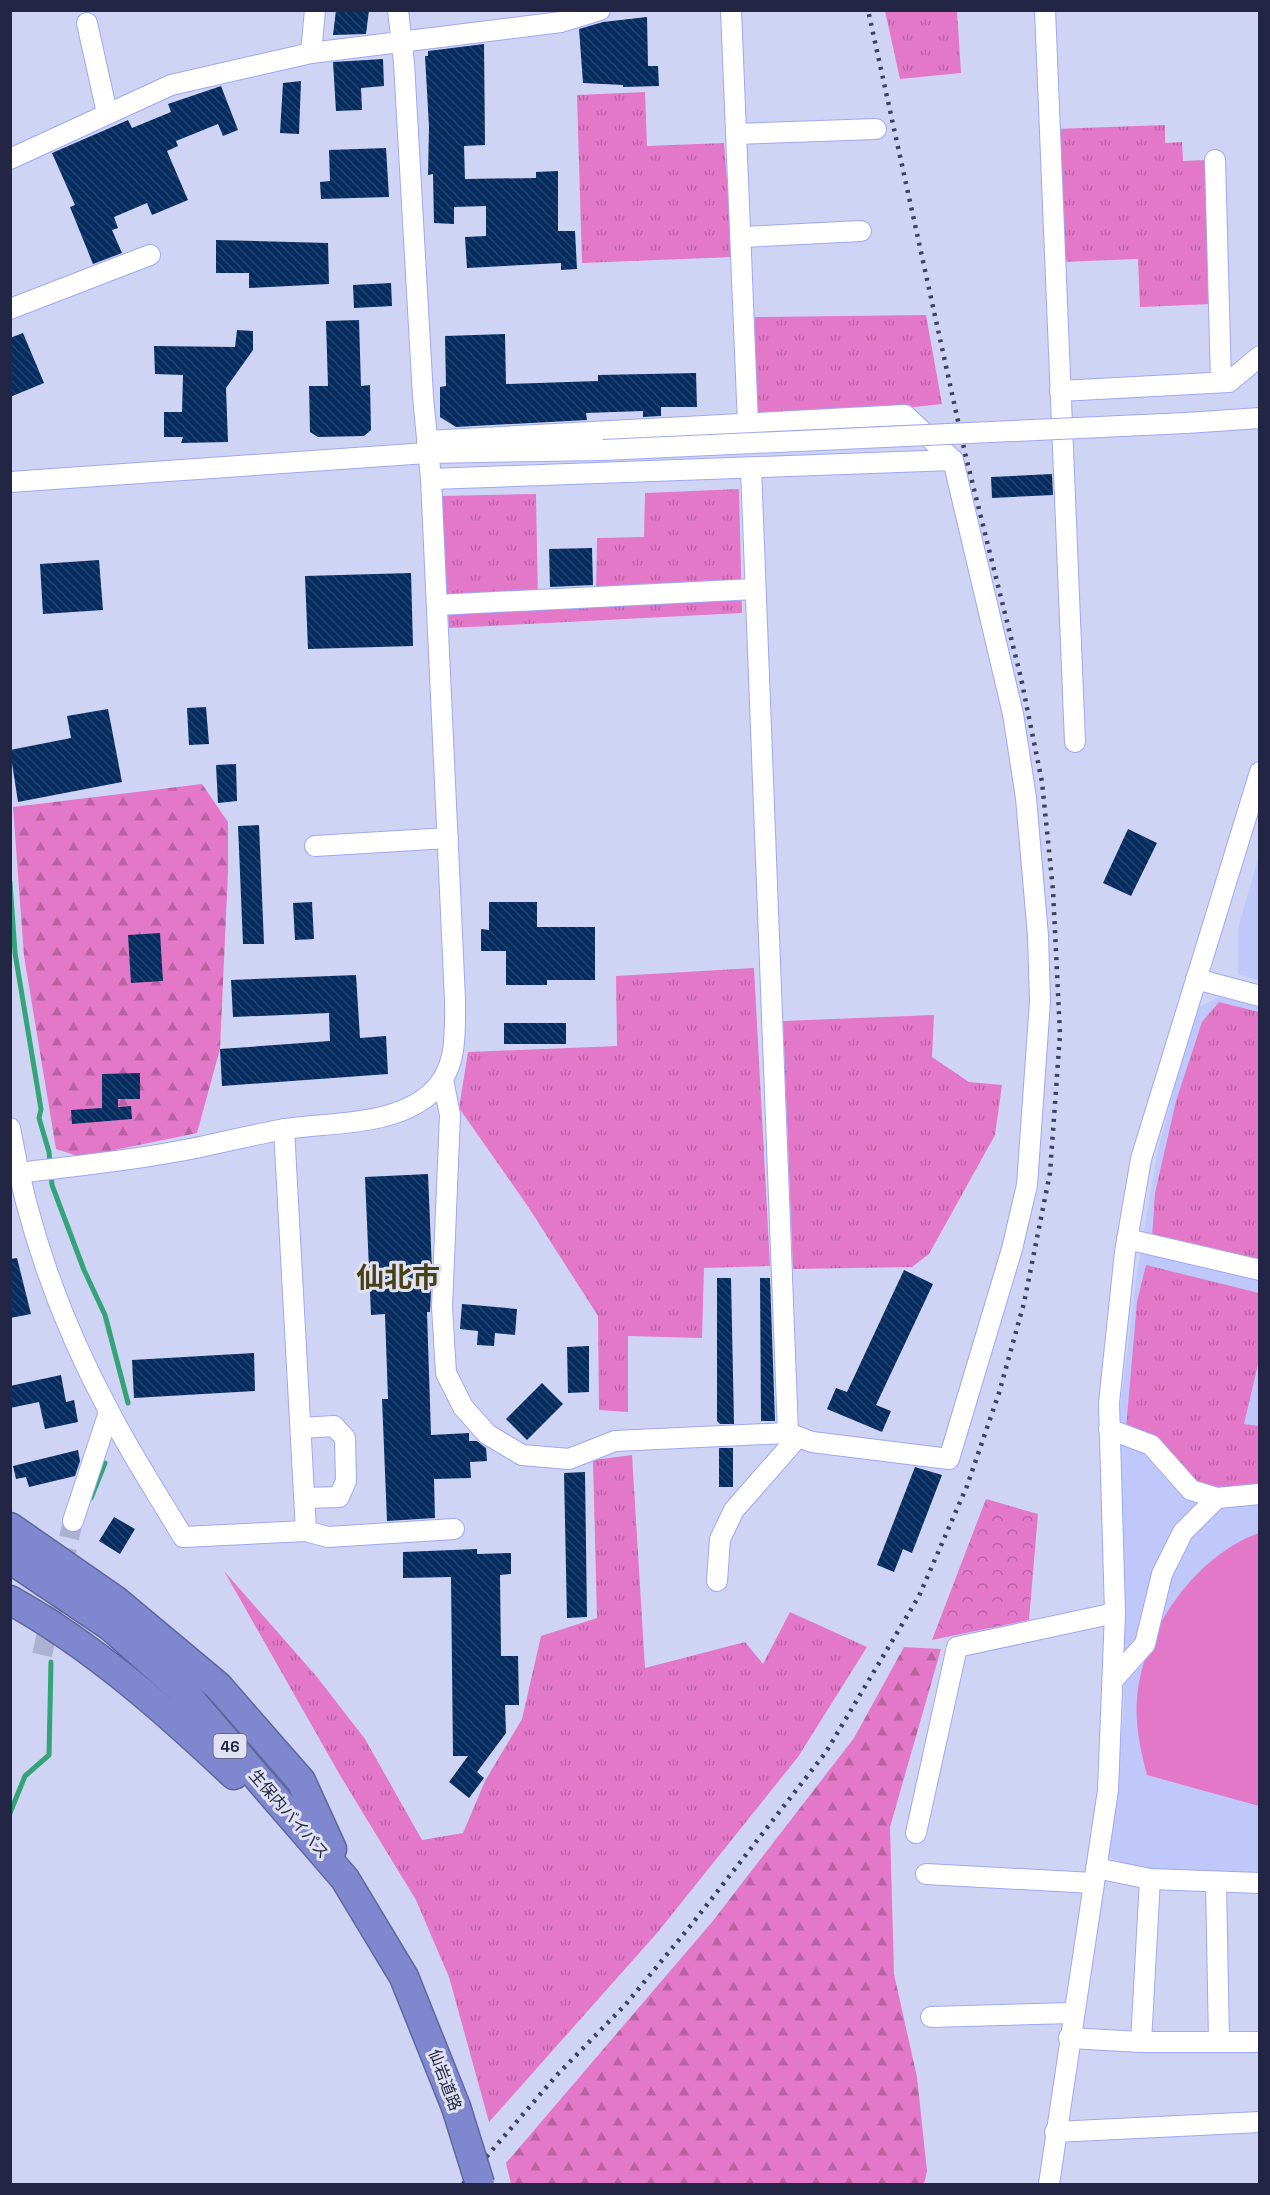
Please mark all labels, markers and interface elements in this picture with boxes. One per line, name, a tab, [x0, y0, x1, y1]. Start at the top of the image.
district label: 仙北市	[356, 1259, 440, 1295]
road number: 46	[214, 1734, 246, 1758]
street label: 生保内バイパス	[244, 1765, 334, 1863]
street label: 仙岩道路	[424, 2046, 466, 2114]

